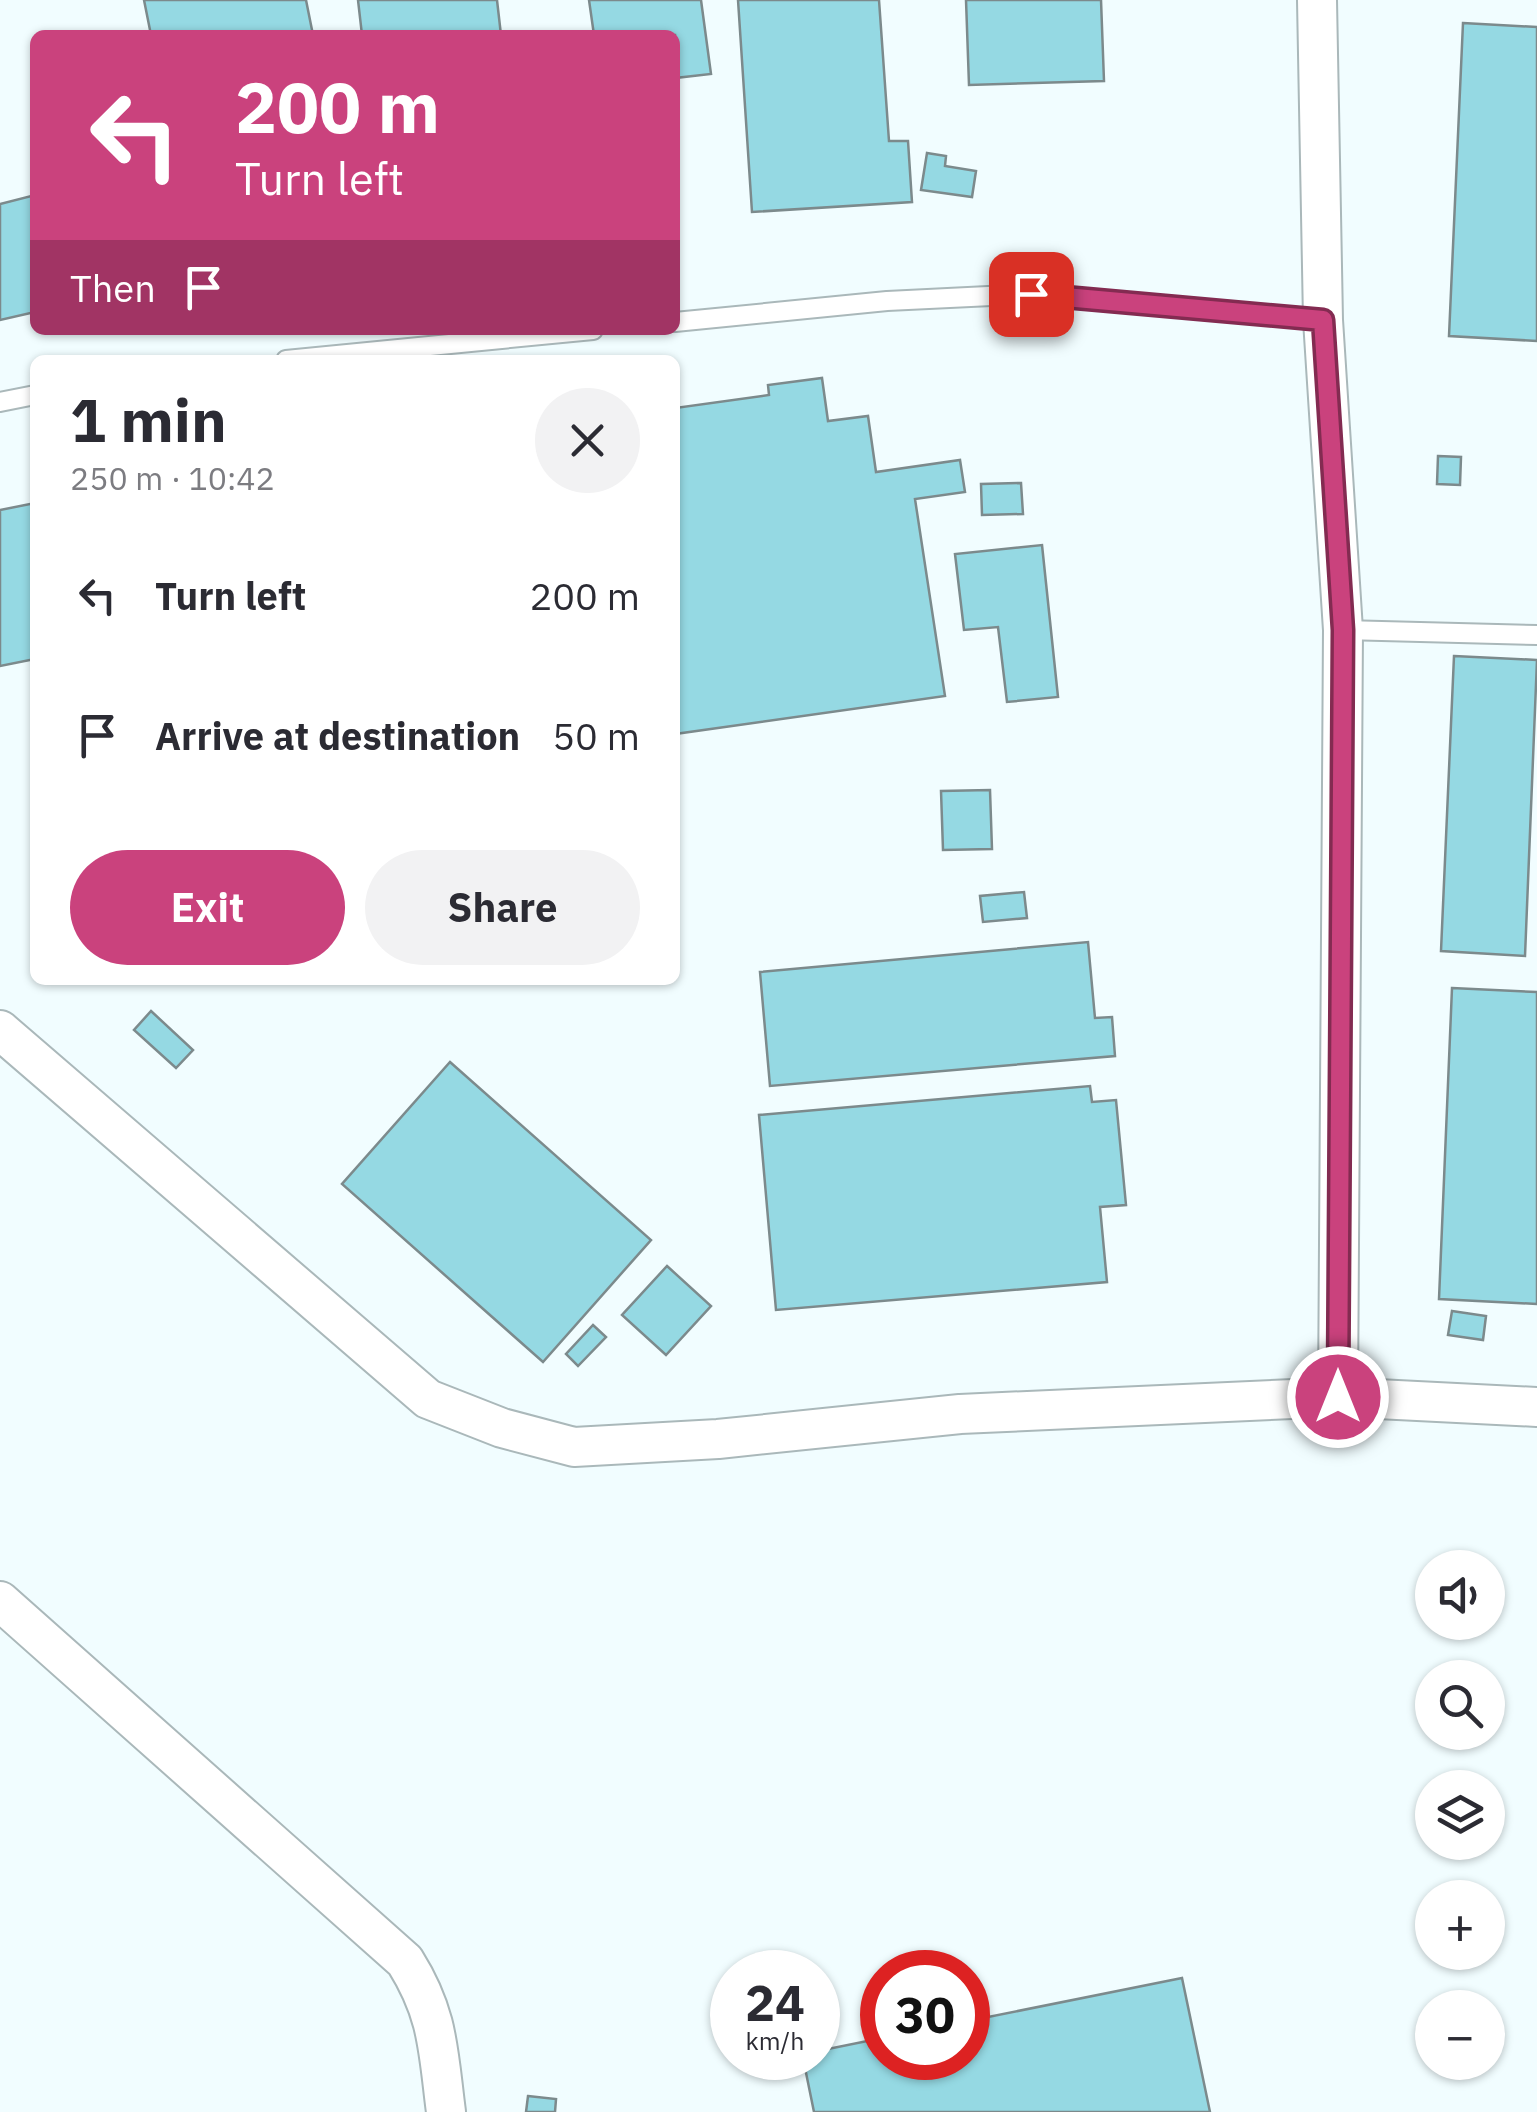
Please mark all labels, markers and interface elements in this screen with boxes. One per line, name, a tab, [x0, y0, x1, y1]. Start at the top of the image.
text: 200 m	[235, 61, 440, 152]
icon: left	[70, 70, 200, 200]
text: Turn left	[235, 149, 404, 207]
pin	[989, 252, 1074, 337]
icon: arrive	[176, 260, 231, 315]
text: Then	[70, 263, 156, 312]
icon: arrive	[1004, 267, 1059, 322]
text: 1 min	[70, 380, 227, 459]
button: close	[535, 388, 640, 493]
text: 250 m · 10:42	[70, 457, 275, 499]
icon: left	[70, 568, 125, 623]
text: Turn left	[155, 571, 306, 620]
text: 200 m	[529, 571, 640, 620]
icon: arrive	[70, 708, 125, 763]
text: Arrive at destination	[155, 711, 520, 760]
text: 50 m	[552, 711, 640, 760]
button: Exit	[70, 850, 345, 965]
button: Share	[365, 850, 640, 965]
position arrow	[1286, 1345, 1390, 1449]
map controls	[1415, 1550, 1505, 2080]
button: sound	[1415, 1550, 1505, 1640]
button: search	[1415, 1660, 1505, 1750]
button: layers	[1415, 1770, 1505, 1860]
button: +	[1415, 1880, 1505, 1970]
speed limit sign: 30	[860, 1950, 990, 2080]
text: 24	[745, 1970, 805, 2035]
button: −	[1415, 1990, 1505, 2080]
text: km/h	[746, 2024, 804, 2057]

